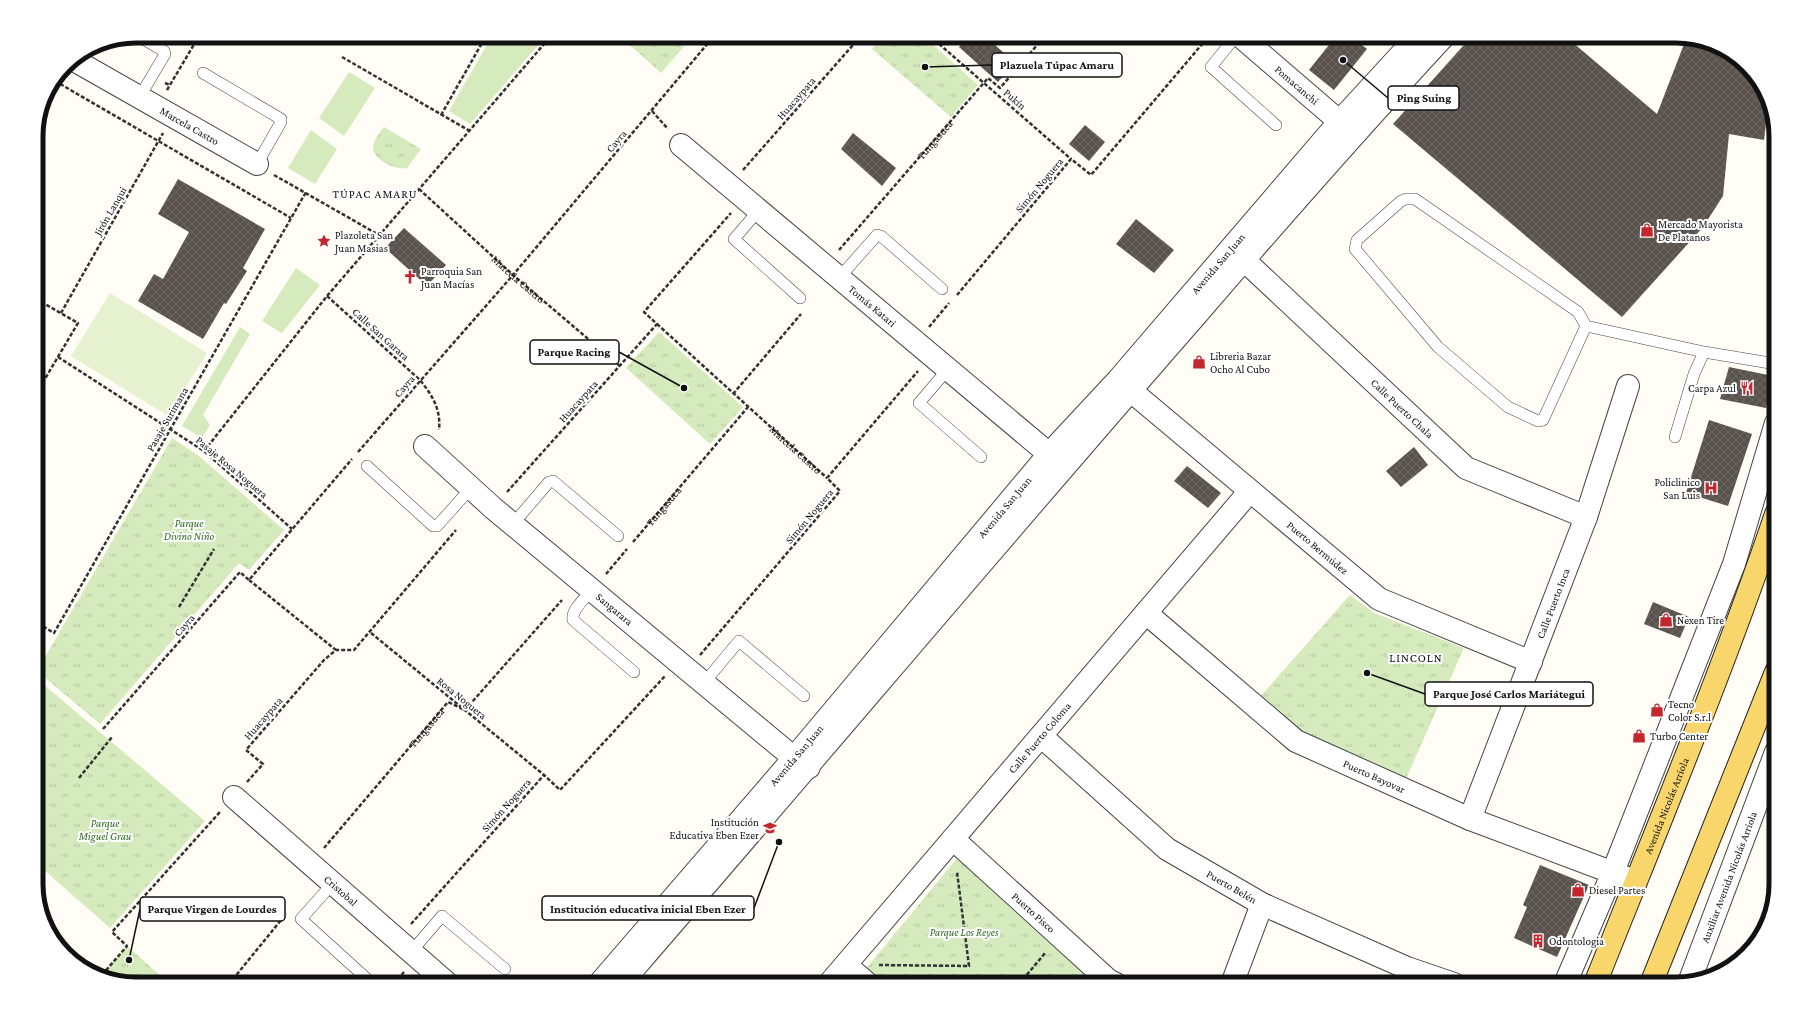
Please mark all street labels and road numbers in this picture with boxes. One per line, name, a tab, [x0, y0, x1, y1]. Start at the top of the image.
street label: Pomacanchi	[1273, 63, 1321, 107]
street label: Huacaypata	[774, 74, 818, 122]
street label: Pukín	[1001, 86, 1029, 112]
street label: Marcela Castro	[158, 104, 222, 147]
street label: Tungasuca	[914, 118, 955, 162]
street label: Cayra	[603, 127, 630, 155]
street label: Simón Noguera	[1013, 155, 1066, 215]
street label: Jirón Lanqui	[91, 184, 130, 239]
street label: Avenida San Juan	[1189, 231, 1247, 296]
street label: Marcela Castro	[489, 253, 547, 306]
street label: Tomás Katari	[846, 282, 899, 329]
street label: Calle San Garara	[350, 305, 412, 363]
street label: Cayra	[391, 372, 418, 400]
street label: Calle Puerto Chala	[1369, 376, 1436, 440]
street label: Huacaypata	[556, 378, 601, 425]
street label: Pasaje Surimana	[144, 385, 191, 454]
street label: Marcela Castro	[767, 423, 824, 477]
street label: Pasaje Rosa Noguera	[193, 434, 270, 501]
street label: Avenida San Juan	[975, 474, 1034, 540]
street label: Tungasuca	[643, 484, 684, 528]
street label: Simón Noguera	[783, 486, 836, 546]
street label: Puerto Bermúdez	[1285, 518, 1351, 577]
street label: Calle Puerto Inca	[1534, 566, 1572, 640]
street label: Sangarara	[594, 590, 635, 628]
street label: Cayra	[171, 611, 198, 639]
street label: Rosa Noguera	[434, 674, 489, 722]
street label: Huacaypata	[241, 694, 285, 742]
street label: Calle Puerto Coloma	[1006, 700, 1073, 776]
street label: Tungasuca	[406, 705, 446, 750]
street label: Avenida San Juan	[767, 722, 825, 788]
street label: Avenida Nicolás Arriola	[1642, 756, 1691, 856]
street label: Puerto Bayovar	[1341, 757, 1407, 795]
street label: Simón Noguera	[479, 776, 534, 835]
street label: Auxiliar Avenida Nicolás Arriola	[1699, 810, 1759, 944]
street label: Puerto Belén	[1205, 867, 1259, 906]
street label: Cristobal	[322, 873, 360, 908]
street label: Puerto Pisco	[1010, 890, 1058, 935]

